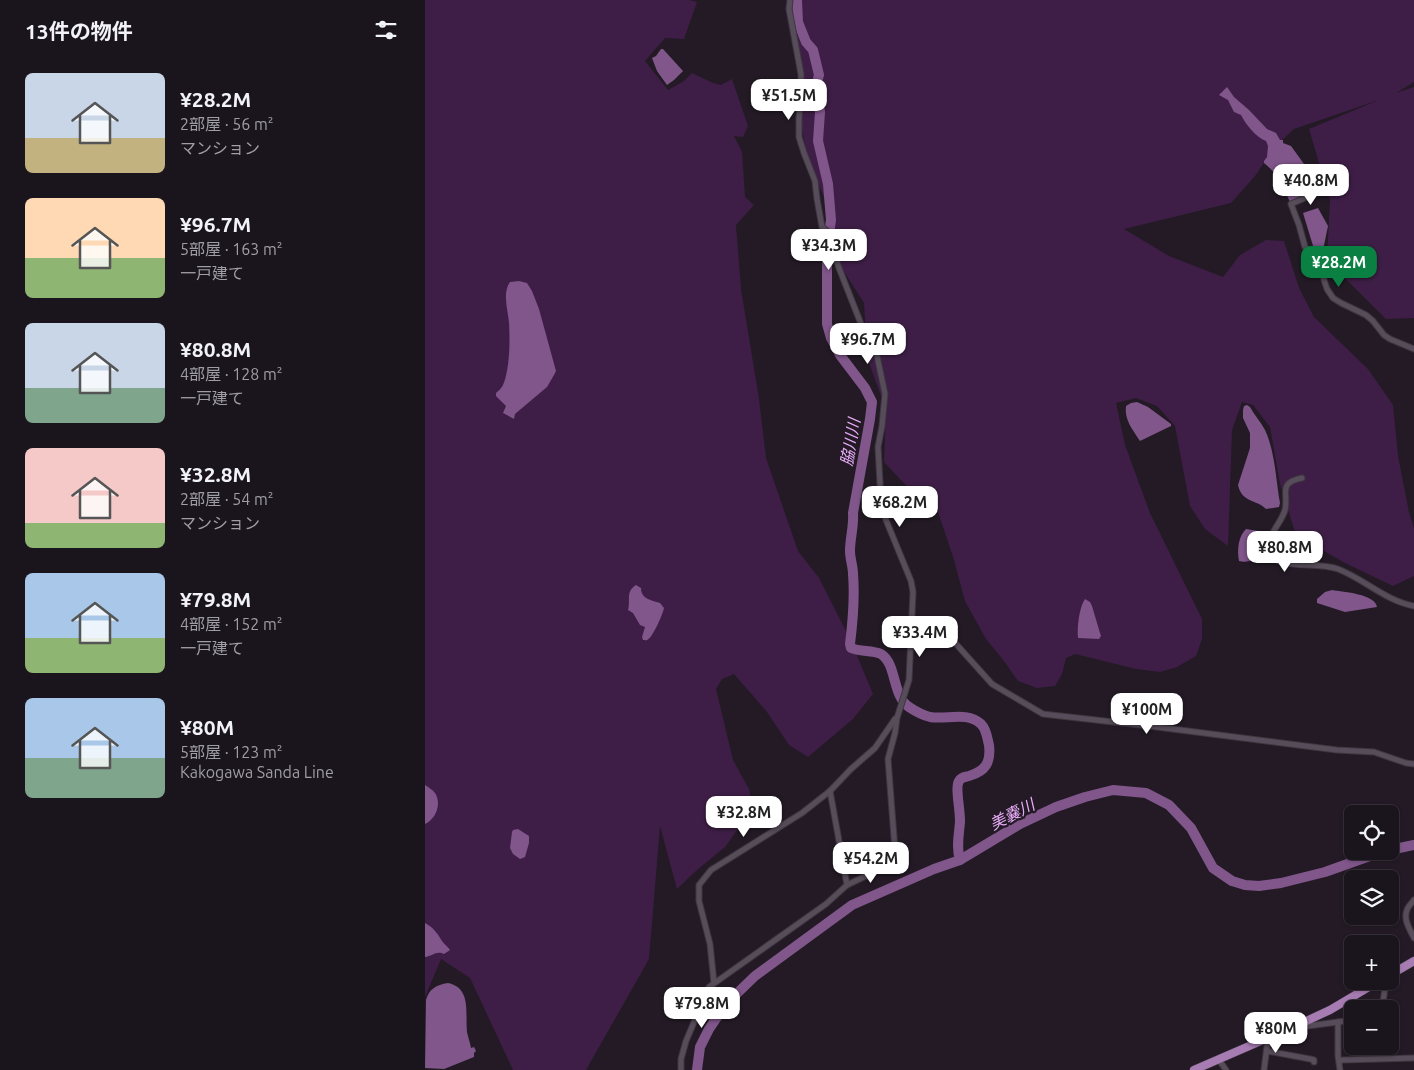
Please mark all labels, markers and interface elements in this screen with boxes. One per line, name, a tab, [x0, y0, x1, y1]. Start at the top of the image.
icon: filters	[372, 16, 400, 44]
text: 13件の物件	[25, 19, 133, 43]
pin: ¥51.5M	[748, 78, 830, 121]
text: ¥51.5M	[762, 86, 816, 104]
text: ¥28.2M	[180, 87, 251, 111]
icon: home	[65, 93, 125, 153]
text: 2部屋 · 56 m²	[180, 115, 274, 133]
text: マンション	[180, 139, 260, 157]
pin: ¥40.8M	[1270, 164, 1352, 206]
text: ¥40.8M	[1284, 171, 1338, 189]
text: ¥96.7M	[180, 212, 251, 236]
icon: home	[65, 218, 125, 278]
pin: ¥34.3M	[788, 228, 870, 271]
text: ¥34.3M	[802, 236, 856, 254]
text: 5部屋 · 163 m²	[180, 240, 283, 258]
pin: ¥28.2M	[1298, 246, 1380, 288]
text: ¥28.2M	[1312, 253, 1366, 271]
text: 一戸建て	[180, 264, 244, 282]
pin: ¥96.7M	[827, 322, 909, 365]
text: ¥96.7M	[841, 330, 895, 348]
text: ¥80.8M	[180, 337, 251, 361]
icon: home	[65, 343, 125, 403]
text: 4部屋 · 128 m²	[180, 365, 283, 383]
text: 一戸建て	[180, 389, 244, 407]
water label: 脇川川	[837, 415, 863, 467]
text: ¥32.8M	[180, 462, 251, 486]
icon: home	[65, 468, 125, 528]
pin: ¥68.2M	[859, 486, 941, 528]
text: 2部屋 · 54 m²	[180, 490, 274, 508]
text: ¥68.2M	[873, 493, 927, 511]
text: マンション	[180, 514, 260, 532]
pin: ¥80.8M	[1244, 530, 1326, 573]
text: ¥80.8M	[1258, 538, 1312, 556]
text: ¥79.8M	[180, 587, 251, 611]
icon: home	[65, 593, 125, 653]
text: 4部屋 · 152 m²	[180, 615, 283, 633]
pin: ¥33.4M	[879, 616, 961, 658]
text: ¥33.4M	[893, 623, 947, 641]
text: 一戸建て	[180, 639, 244, 657]
pin: ¥100M	[1112, 692, 1182, 735]
text: ¥100M	[1122, 700, 1172, 718]
text: ¥80M	[180, 715, 234, 739]
icon: home	[65, 718, 125, 778]
text: 5部屋 · 123 m²	[180, 743, 283, 761]
text: Kakogawa Sanda Line	[180, 763, 334, 781]
water label: 美嚢川	[987, 794, 1039, 833]
pin: ¥32.8M	[703, 796, 785, 838]
text: ¥32.8M	[717, 803, 771, 821]
map controls	[1344, 805, 1399, 1055]
button: locate	[1344, 805, 1399, 860]
pin: ¥54.2M	[830, 842, 912, 884]
text: ¥54.2M	[844, 849, 898, 867]
button: layers	[1344, 870, 1399, 925]
button: +	[1344, 935, 1399, 990]
pin: ¥79.8M	[661, 986, 743, 1029]
text: ¥79.8M	[675, 994, 729, 1012]
button: −	[1344, 1000, 1399, 1055]
pin: ¥80M	[1246, 1012, 1306, 1054]
text: ¥80M	[1255, 1019, 1297, 1037]

